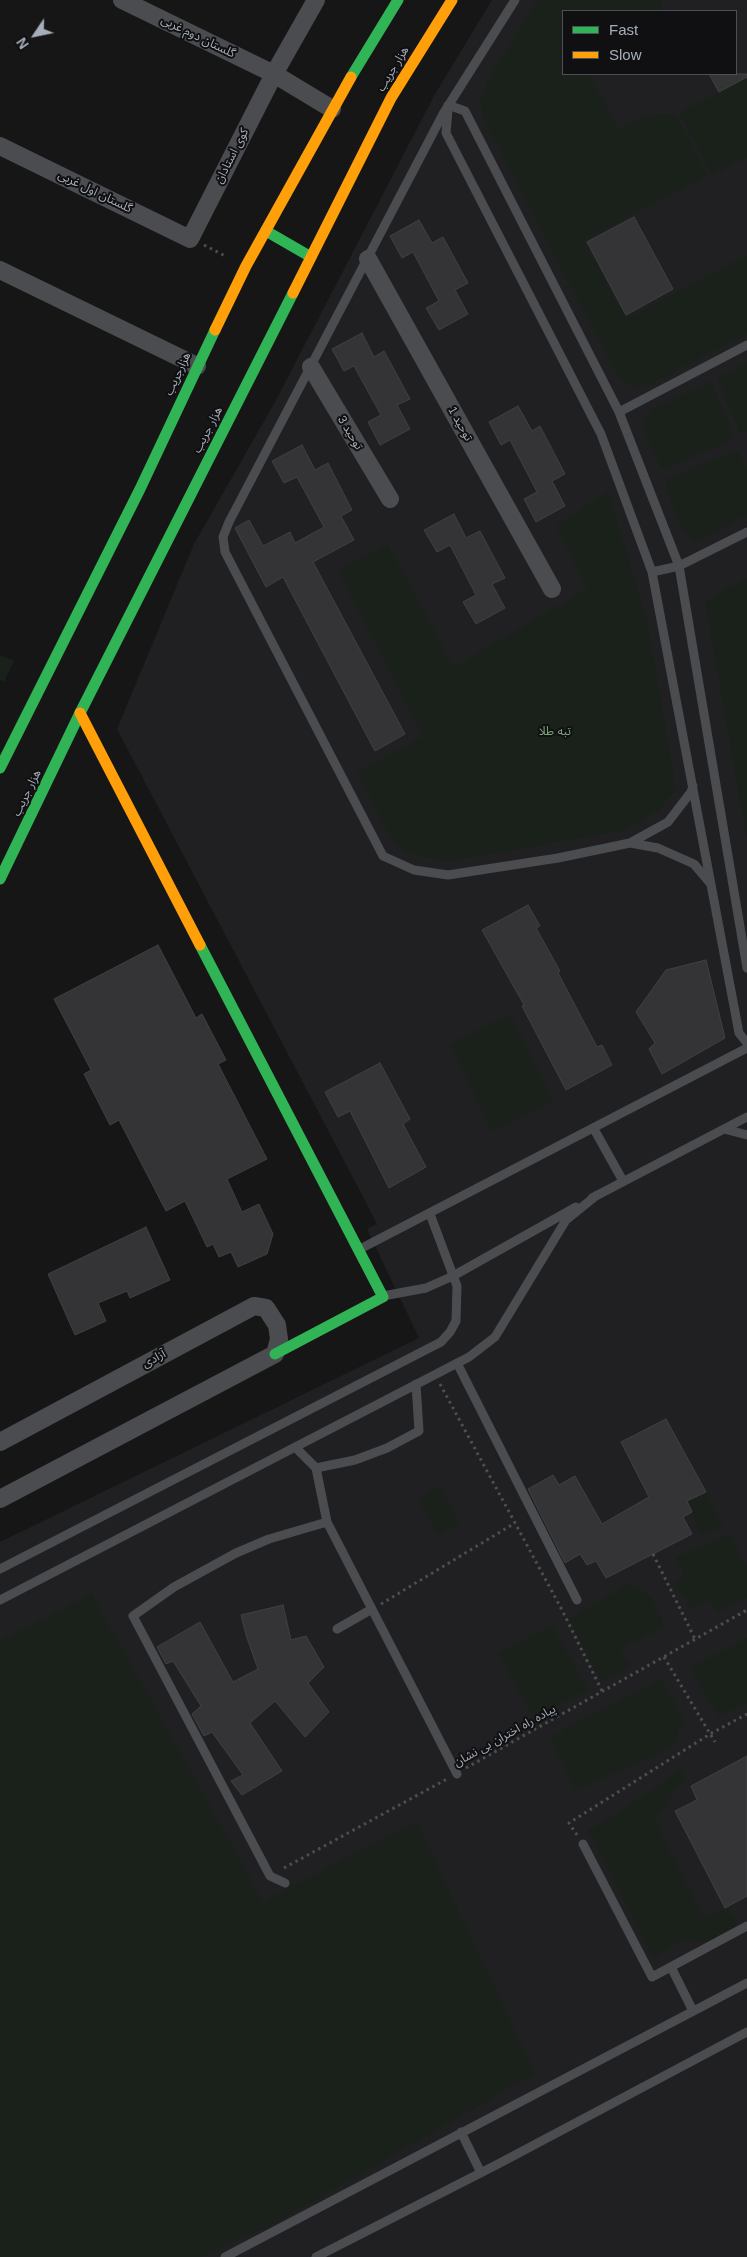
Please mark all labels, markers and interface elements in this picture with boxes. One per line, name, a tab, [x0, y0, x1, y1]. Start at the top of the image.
north arrow	[10, 10, 60, 60]
legend	[562, 10, 737, 75]
street label: گلستان دوم غربی	[158, 13, 238, 61]
text: Fast	[609, 21, 638, 38]
text: N	[13, 35, 32, 52]
street label: هزار جریب	[374, 44, 412, 94]
text: Slow	[609, 46, 642, 63]
street label: کوی استادان	[212, 126, 252, 186]
street label: گلستان اول غربی	[56, 168, 134, 216]
street label: هزارجریب	[162, 350, 194, 398]
street label: هزار جریب	[190, 404, 226, 456]
street label: توحید 1	[445, 404, 475, 444]
street label: توحید 3	[334, 413, 366, 453]
park label: تبه طلا	[539, 725, 571, 739]
street label: هزار جریب	[10, 767, 44, 819]
street label: آزادی	[140, 1347, 168, 1371]
street label: پیاده راه اختران بی نشان	[451, 1702, 559, 1770]

